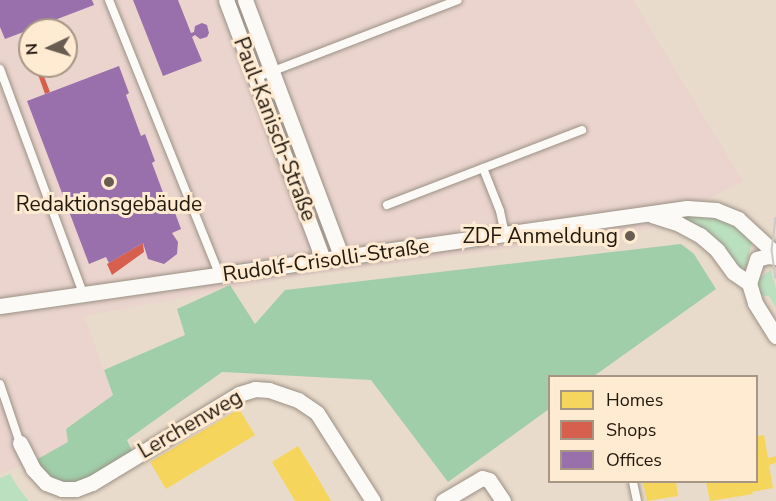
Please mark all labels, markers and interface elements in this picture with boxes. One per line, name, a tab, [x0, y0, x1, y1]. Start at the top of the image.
north arrow	[18, 18, 78, 78]
street label: Paul-Kanisch-Straße	[228, 34, 322, 224]
text: N	[21, 42, 43, 56]
marker: Redaktionsgebäude	[102, 175, 116, 189]
place label: Redaktionsgebäude	[16, 191, 202, 217]
place label: ZDF Anmeldung	[462, 223, 618, 249]
marker: ZDF Anmeldung	[623, 229, 637, 243]
street label: Rudolf-Crisolli-Straße	[221, 233, 431, 287]
legend	[548, 375, 758, 483]
street label: Lerchenweg	[134, 384, 246, 464]
text: Homes	[606, 388, 663, 412]
text: Shops	[606, 418, 656, 442]
text: Offices	[606, 448, 662, 472]

